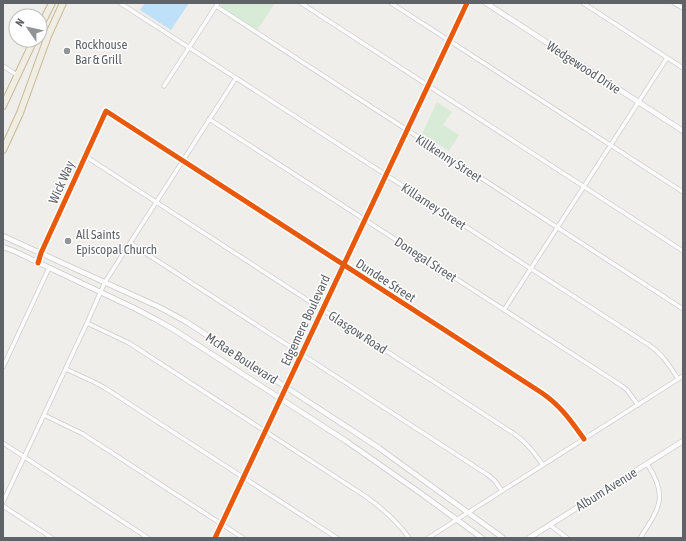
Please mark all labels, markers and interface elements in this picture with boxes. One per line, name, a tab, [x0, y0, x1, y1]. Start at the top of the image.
north arrow	[8, 8, 48, 48]
text: N	[13, 16, 27, 28]
place label: Rockhouse Bar & Grill	[75, 37, 127, 67]
street label: Wedgewood Drive	[544, 38, 624, 97]
marker: Rockhouse Bar & Grill	[62, 46, 72, 56]
street label: Killkenny Street	[413, 131, 485, 186]
street label: Wick Way	[45, 158, 78, 206]
street label: Killarney Street	[399, 180, 469, 233]
place label: All Saints Episcopal Church	[76, 227, 157, 257]
street label: Donegal Street	[392, 234, 460, 285]
marker: All Saints Episcopal Church	[63, 236, 73, 246]
street label: Dundee Street	[353, 256, 419, 305]
street label: Edgemere Boulevard	[278, 272, 333, 368]
street label: Glasgow Road	[326, 308, 390, 357]
street label: McRae Boulevard	[203, 330, 280, 387]
street label: Album Avenue	[573, 465, 640, 514]

